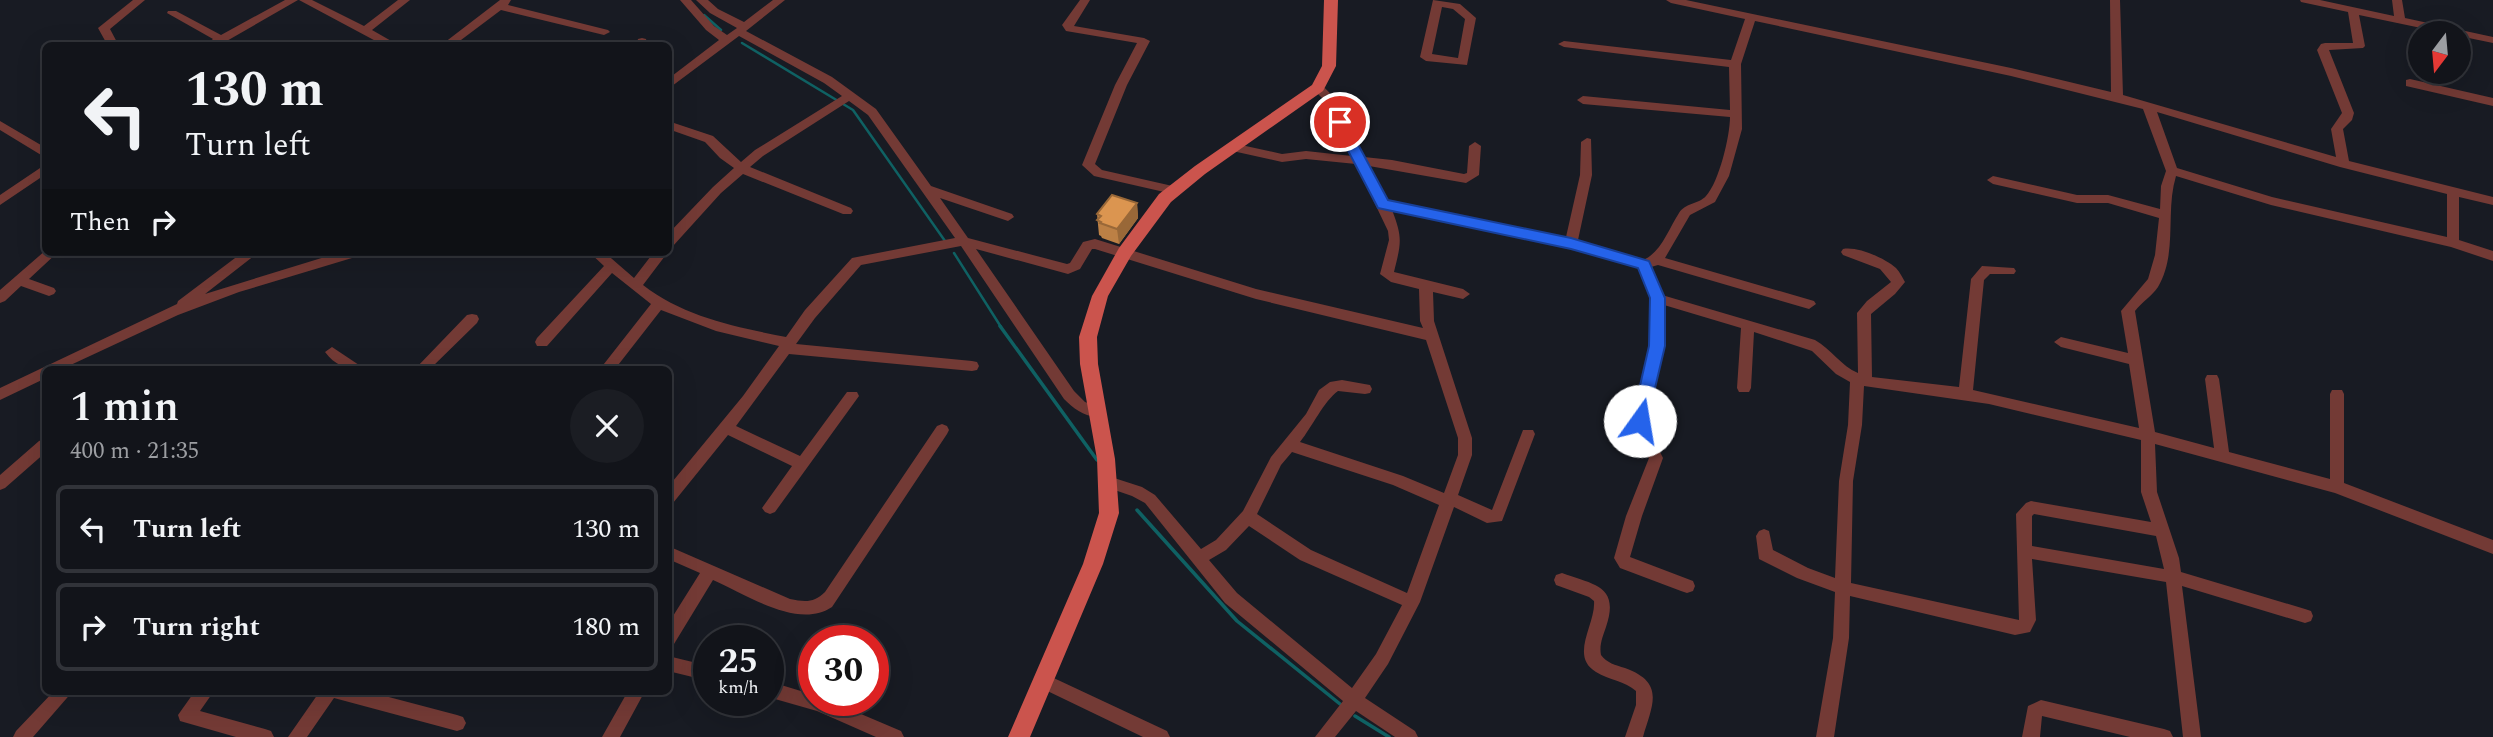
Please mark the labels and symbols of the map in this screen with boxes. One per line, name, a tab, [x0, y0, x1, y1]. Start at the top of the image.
north arrow	[2408, 21, 2471, 84]
pin	[1310, 92, 1370, 152]
position arrow	[1603, 384, 1677, 458]
speed limit sign: 30	[798, 625, 889, 716]

